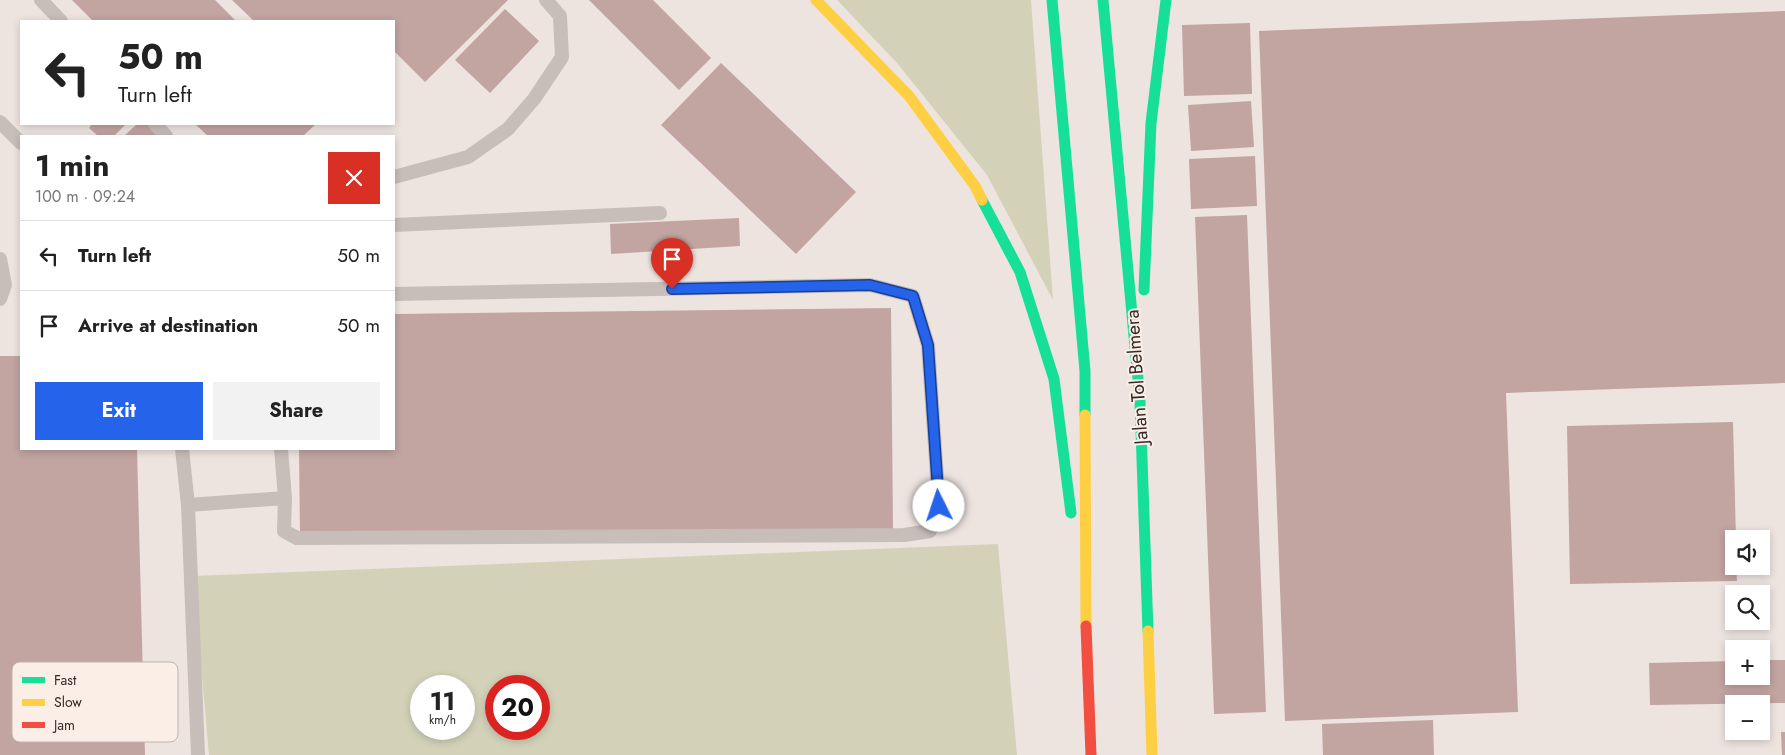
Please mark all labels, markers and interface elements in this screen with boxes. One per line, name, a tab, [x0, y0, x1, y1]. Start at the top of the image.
text: 50 m	[118, 32, 203, 82]
icon: left	[35, 40, 100, 105]
text: Turn left	[118, 78, 192, 110]
text: 1 min	[35, 144, 109, 187]
button: close	[328, 152, 380, 204]
text: 100 m · 09:24	[35, 185, 135, 208]
pin	[651, 238, 693, 289]
icon: left	[35, 242, 63, 270]
text: Turn left	[78, 242, 151, 269]
text: 50 m	[337, 242, 380, 269]
icon: arrive	[658, 245, 686, 273]
street label: Jalan Tol Belmera	[1118, 309, 1155, 448]
icon: arrive	[35, 312, 63, 340]
text: Arrive at destination	[78, 312, 258, 339]
text: 50 m	[337, 312, 380, 339]
button: Exit	[35, 382, 203, 440]
button: Share	[213, 382, 380, 440]
position arrow	[912, 479, 964, 531]
map controls	[1725, 530, 1770, 740]
button: sound	[1725, 530, 1770, 575]
button: search	[1725, 585, 1770, 630]
button: +	[1725, 640, 1770, 685]
legend	[12, 662, 178, 742]
text: Fast	[54, 670, 77, 690]
speed limit sign: 20	[485, 675, 550, 740]
text: 11	[430, 683, 455, 719]
text: Slow	[54, 692, 82, 712]
button: −	[1725, 695, 1770, 740]
text: km/h	[429, 711, 456, 729]
text: Jam	[52, 715, 75, 735]

